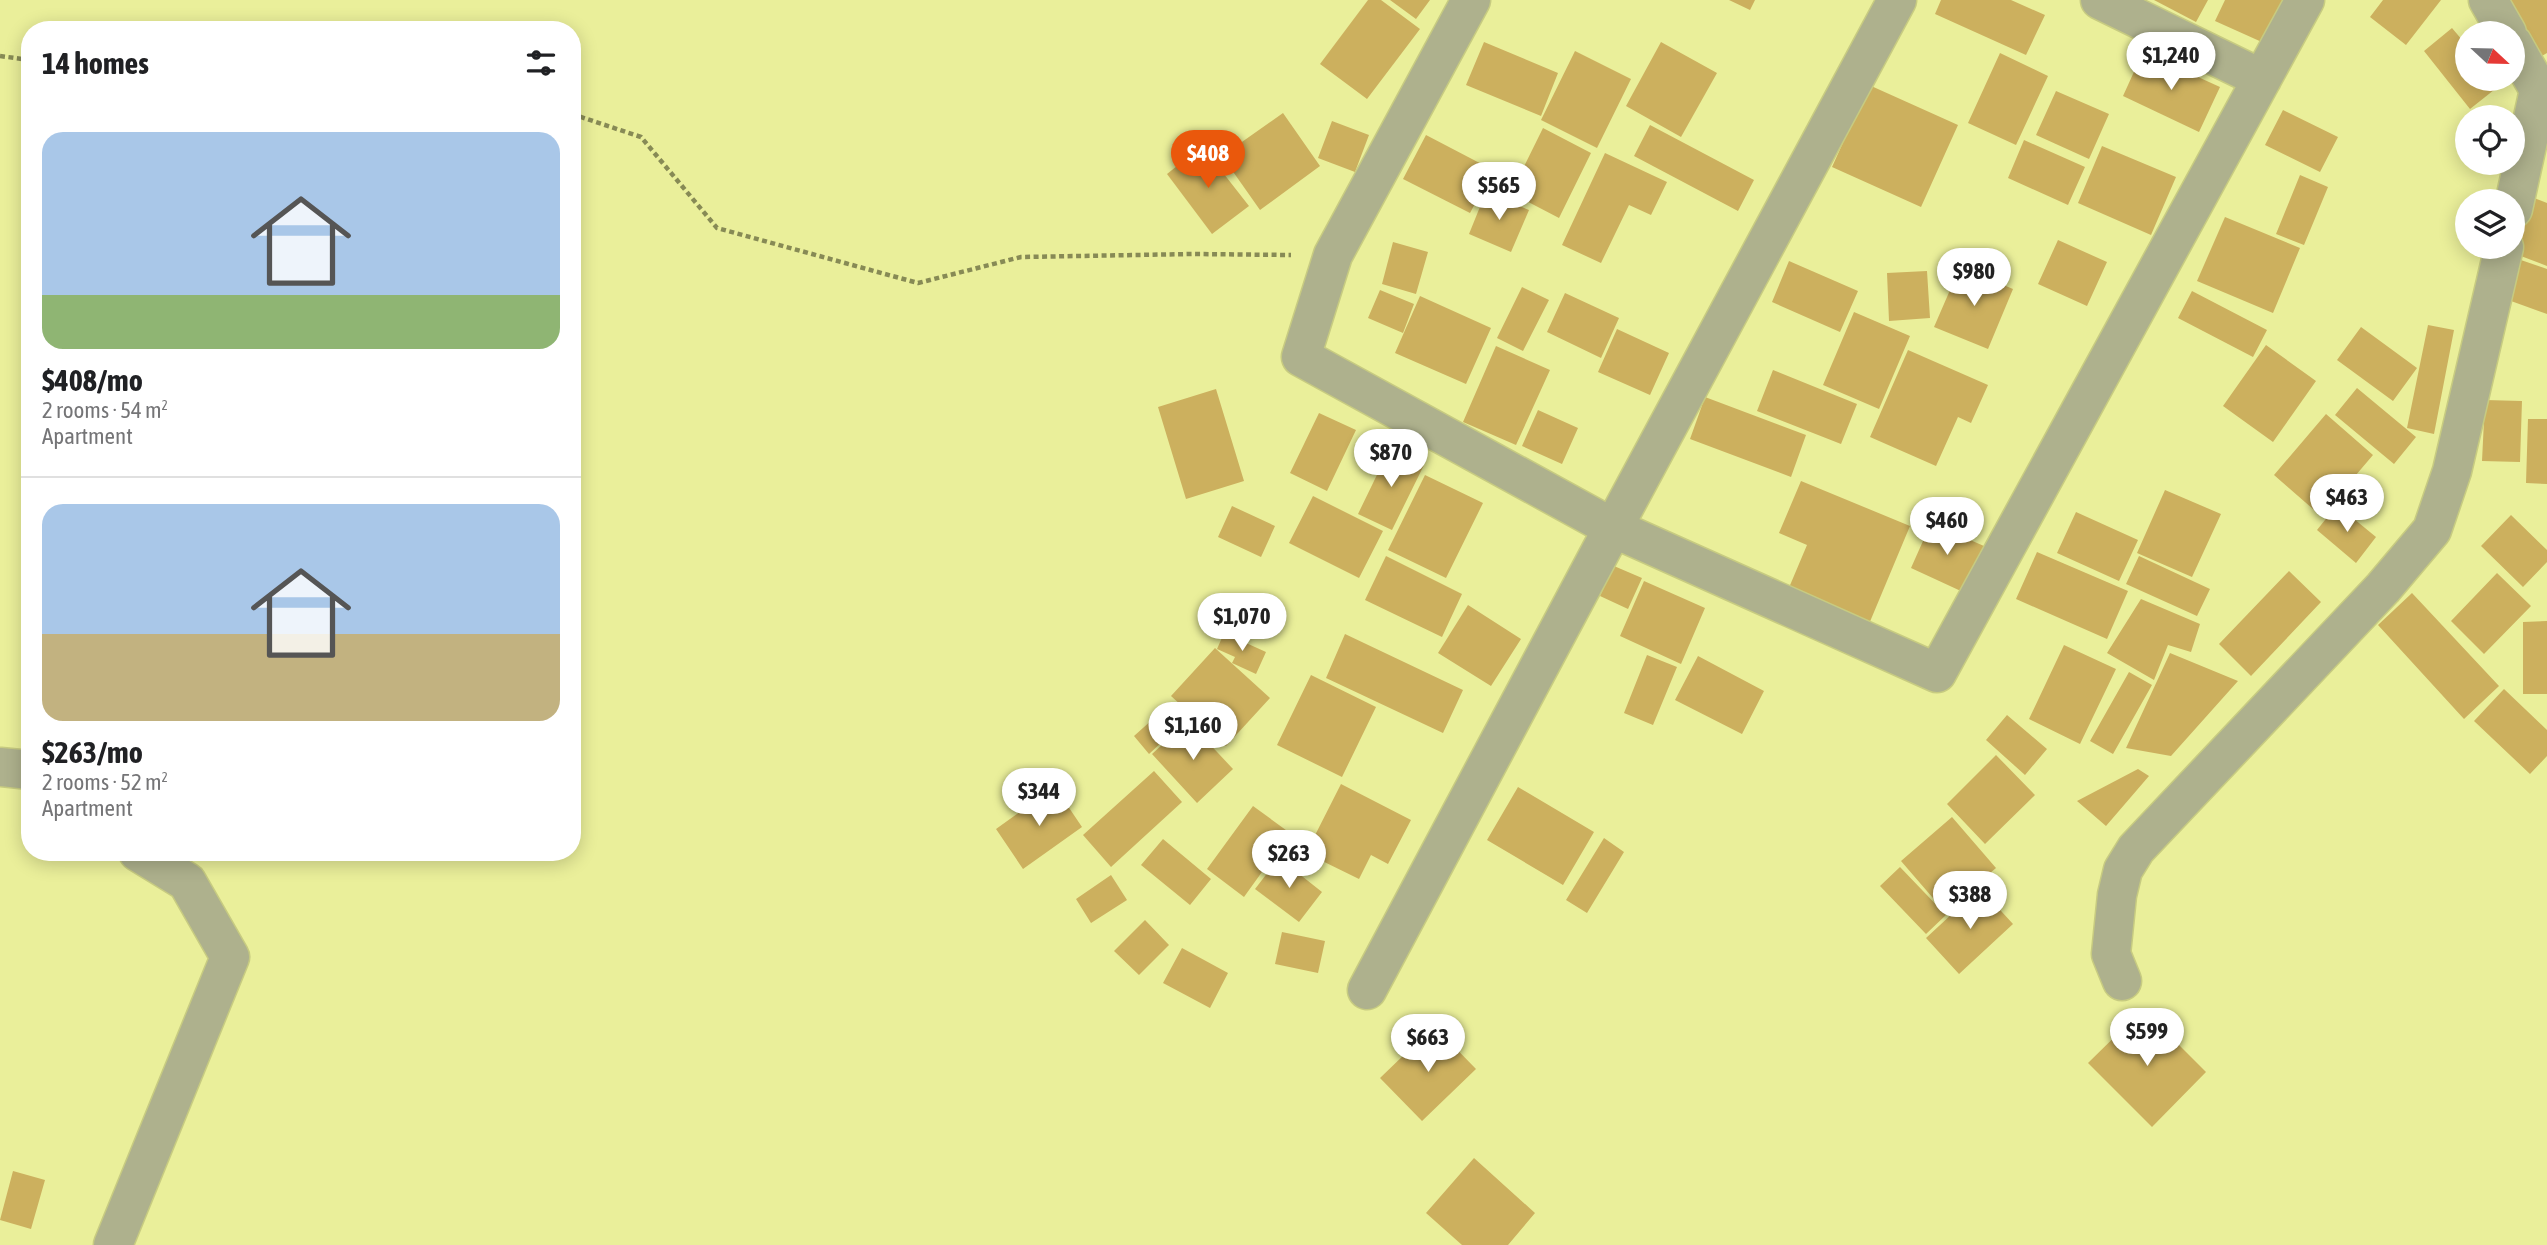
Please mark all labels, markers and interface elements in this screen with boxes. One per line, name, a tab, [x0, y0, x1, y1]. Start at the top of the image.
north arrow	[2455, 21, 2525, 91]
map controls	[2455, 21, 2525, 259]
pin: $1,240	[2114, 32, 2228, 92]
text: $1,240	[2143, 42, 2200, 68]
icon: filters	[522, 44, 560, 82]
text: 14 homes	[42, 46, 149, 80]
button: locate	[2455, 105, 2525, 175]
pin: $408	[1167, 130, 1249, 190]
text: $408	[1187, 140, 1229, 166]
pin: $565	[1458, 162, 1540, 222]
text: $565	[1478, 172, 1520, 198]
icon: home	[238, 178, 364, 304]
button: layers	[2455, 189, 2525, 259]
pin: $980	[1933, 248, 2015, 308]
text: $980	[1953, 258, 1995, 284]
text: $408/mo	[42, 363, 143, 397]
text: 2 rooms · 54 m²	[42, 397, 168, 423]
text: Apartment	[42, 423, 133, 449]
pin: $870	[1350, 430, 1432, 489]
text: $870	[1370, 439, 1412, 465]
pin: $463	[2306, 475, 2388, 534]
text: $463	[2326, 484, 2368, 510]
pin: $460	[1906, 498, 1988, 557]
text: $460	[1926, 507, 1968, 533]
icon: home	[238, 550, 364, 676]
pin: $1,070	[1185, 594, 1299, 653]
text: $1,070	[1214, 603, 1271, 629]
pin: $1,160	[1136, 702, 1250, 762]
text: $1,160	[1165, 712, 1222, 738]
text: $263/mo	[42, 735, 143, 769]
pin: $344	[998, 768, 1080, 828]
text: 2 rooms · 52 m²	[42, 769, 168, 795]
text: $344	[1018, 778, 1060, 804]
text: Apartment	[42, 795, 133, 821]
pin: $263	[1248, 830, 1330, 890]
text: $263	[1268, 840, 1310, 866]
pin: $388	[1929, 872, 2011, 931]
text: $388	[1949, 881, 1991, 907]
pin: $599	[2106, 1009, 2188, 1068]
pin: $663	[1387, 1014, 1469, 1074]
text: $599	[2126, 1018, 2168, 1044]
text: $663	[1407, 1024, 1449, 1050]

